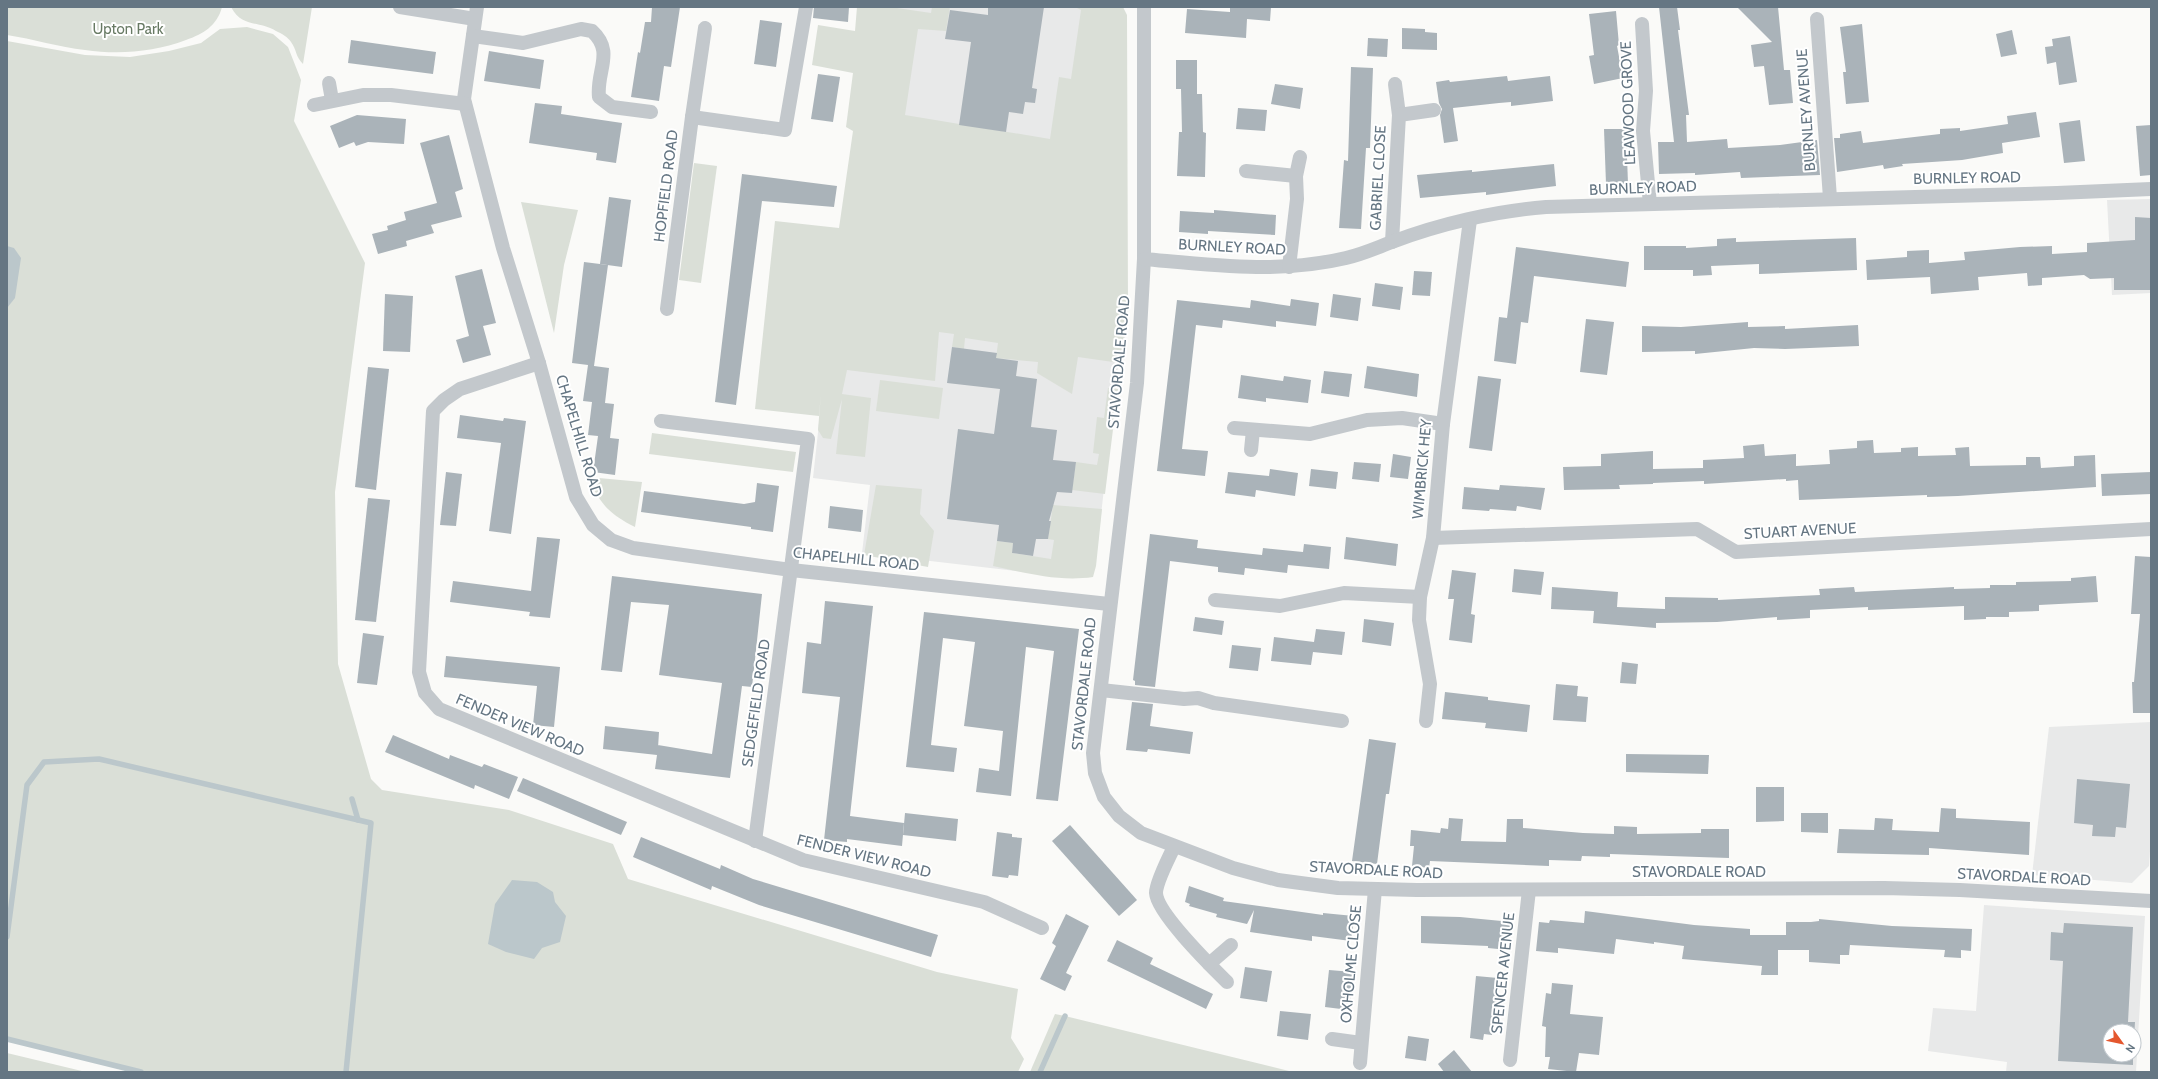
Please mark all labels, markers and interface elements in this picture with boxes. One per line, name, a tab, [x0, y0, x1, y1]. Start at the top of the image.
park label: Upton Park	[93, 20, 164, 38]
street label: LEAWOOD GROVE	[1617, 41, 1639, 165]
street label: BURNLEY AVENUE	[1793, 48, 1819, 172]
street label: GABRIEL CLOSE	[1366, 125, 1390, 231]
street label: HOPFIELD ROAD	[650, 129, 682, 243]
street label: BURNLEY ROAD	[1913, 168, 2021, 188]
street label: BURNLEY ROAD	[1589, 177, 1697, 199]
street label: BURNLEY ROAD	[1178, 235, 1286, 259]
street label: STAVORDALE ROAD	[1104, 295, 1134, 429]
street label: CHAPELHILL ROAD	[552, 373, 606, 499]
street label: WIMBRICK HEY	[1409, 418, 1435, 520]
street label: STUART AVENUE	[1743, 519, 1857, 543]
street label: CHAPELHILL ROAD	[792, 543, 920, 575]
street label: STAVORDALE ROAD	[1068, 616, 1100, 751]
street label: SEDGEFIELD ROAD	[738, 638, 774, 768]
street label: FENDER VIEW ROAD	[453, 690, 587, 760]
street label: FENDER VIEW ROAD	[795, 831, 933, 881]
street label: STAVORDALE ROAD	[1309, 858, 1443, 882]
street label: STAVORDALE ROAD	[1632, 863, 1766, 881]
street label: STAVORDALE ROAD	[1957, 865, 2091, 889]
street label: OXHOLME CLOSE	[1337, 904, 1365, 1024]
street label: SPENCER AVENUE	[1488, 911, 1518, 1035]
north arrow	[2102, 1023, 2142, 1063]
text: N	[2122, 1041, 2138, 1056]

